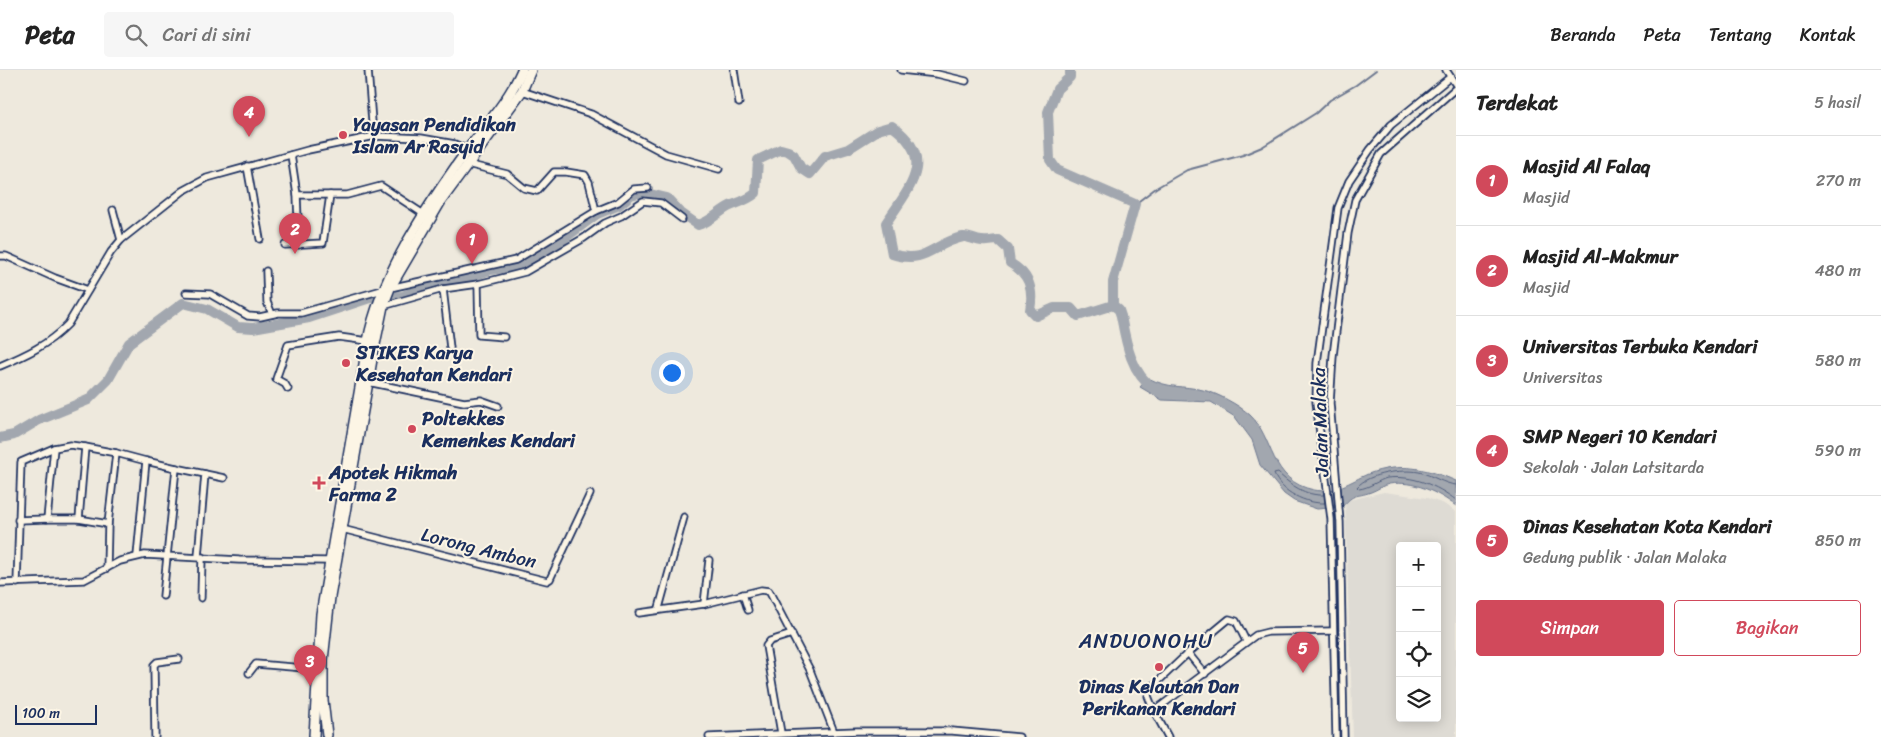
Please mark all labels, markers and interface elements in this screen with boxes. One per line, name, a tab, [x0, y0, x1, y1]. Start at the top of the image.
search box	[104, 12, 454, 57]
text: Peta	[25, 14, 74, 56]
text: Cari di sini	[162, 18, 251, 51]
text: Beranda	[1550, 19, 1616, 51]
text: Peta	[1644, 19, 1681, 51]
text: Tentang	[1709, 19, 1772, 51]
text: Kontak	[1800, 19, 1856, 51]
icon: search	[122, 21, 150, 49]
text: Terdekat	[1476, 84, 1558, 122]
text: 5 hasil	[1814, 88, 1861, 117]
pin: 4	[233, 96, 265, 137]
place label: Yayasan Pendidikan Islam Ar Rasyid	[352, 108, 517, 163]
marker: Yayasan Pendidikan Islam Ar Rasyid	[337, 129, 349, 141]
text: Masjid Al Falaq	[1523, 150, 1650, 183]
text: 1	[1489, 166, 1495, 195]
text: 270 m	[1816, 166, 1861, 195]
text: Masjid	[1523, 183, 1570, 212]
pin: 2	[279, 213, 311, 254]
pin: 1	[456, 223, 488, 264]
text: Masjid Al-Makmur	[1523, 240, 1678, 273]
text: 2	[1487, 256, 1497, 285]
text: 480 m	[1815, 256, 1861, 285]
text: Masjid	[1523, 273, 1570, 302]
text: Universitas Terbuka Kendari	[1523, 330, 1757, 363]
place label: STIKES Karya Kesehatan Kendari	[355, 336, 514, 391]
text: 3	[1488, 346, 1496, 375]
text: 580 m	[1815, 346, 1861, 375]
marker: STIKES Karya Kesehatan Kendari	[340, 357, 352, 369]
your location	[659, 360, 685, 386]
text: Universitas	[1523, 363, 1602, 392]
street label: Jalan Malaka	[1302, 367, 1338, 478]
place label: Poltekkes Kemenkes Kendari	[421, 402, 576, 457]
text: SMP Negeri 10 Kendari	[1523, 420, 1717, 453]
marker: Poltekkes Kemenkes Kendari	[406, 423, 418, 435]
text: 4	[1487, 436, 1497, 465]
text: 590 m	[1815, 436, 1861, 465]
text: Sekolah · Jalan Latsitarda	[1523, 453, 1704, 482]
place label: Apotek Hikmah Farma 2	[328, 456, 457, 511]
marker: Apotek Hikmah Farma 2	[313, 477, 325, 489]
text: Dinas Kesehatan Kota Kendari	[1523, 510, 1771, 543]
street label: Lorong Ambon	[418, 518, 540, 578]
text: 5	[1487, 526, 1497, 555]
text: 850 m	[1815, 526, 1861, 555]
map controls	[1396, 542, 1441, 722]
button: +	[1396, 542, 1441, 587]
text: Gedung publik · Jalan Malaka	[1523, 543, 1726, 572]
button: −	[1396, 587, 1441, 632]
button: Simpan	[1476, 600, 1664, 656]
button: Bagikan	[1674, 600, 1861, 656]
district label: ANDUONOHU	[1078, 622, 1213, 660]
pin: 5	[1287, 632, 1319, 673]
button: locate	[1396, 632, 1441, 677]
pin: 3	[294, 645, 326, 686]
marker: Dinas Kelautan Dan Perikanan Kendari	[1153, 661, 1165, 673]
place label: Dinas Kelautan Dan Perikanan Kendari	[1079, 670, 1240, 725]
button: layers	[1396, 677, 1441, 722]
text: 100 m	[22, 701, 60, 726]
scale bar	[15, 702, 98, 725]

